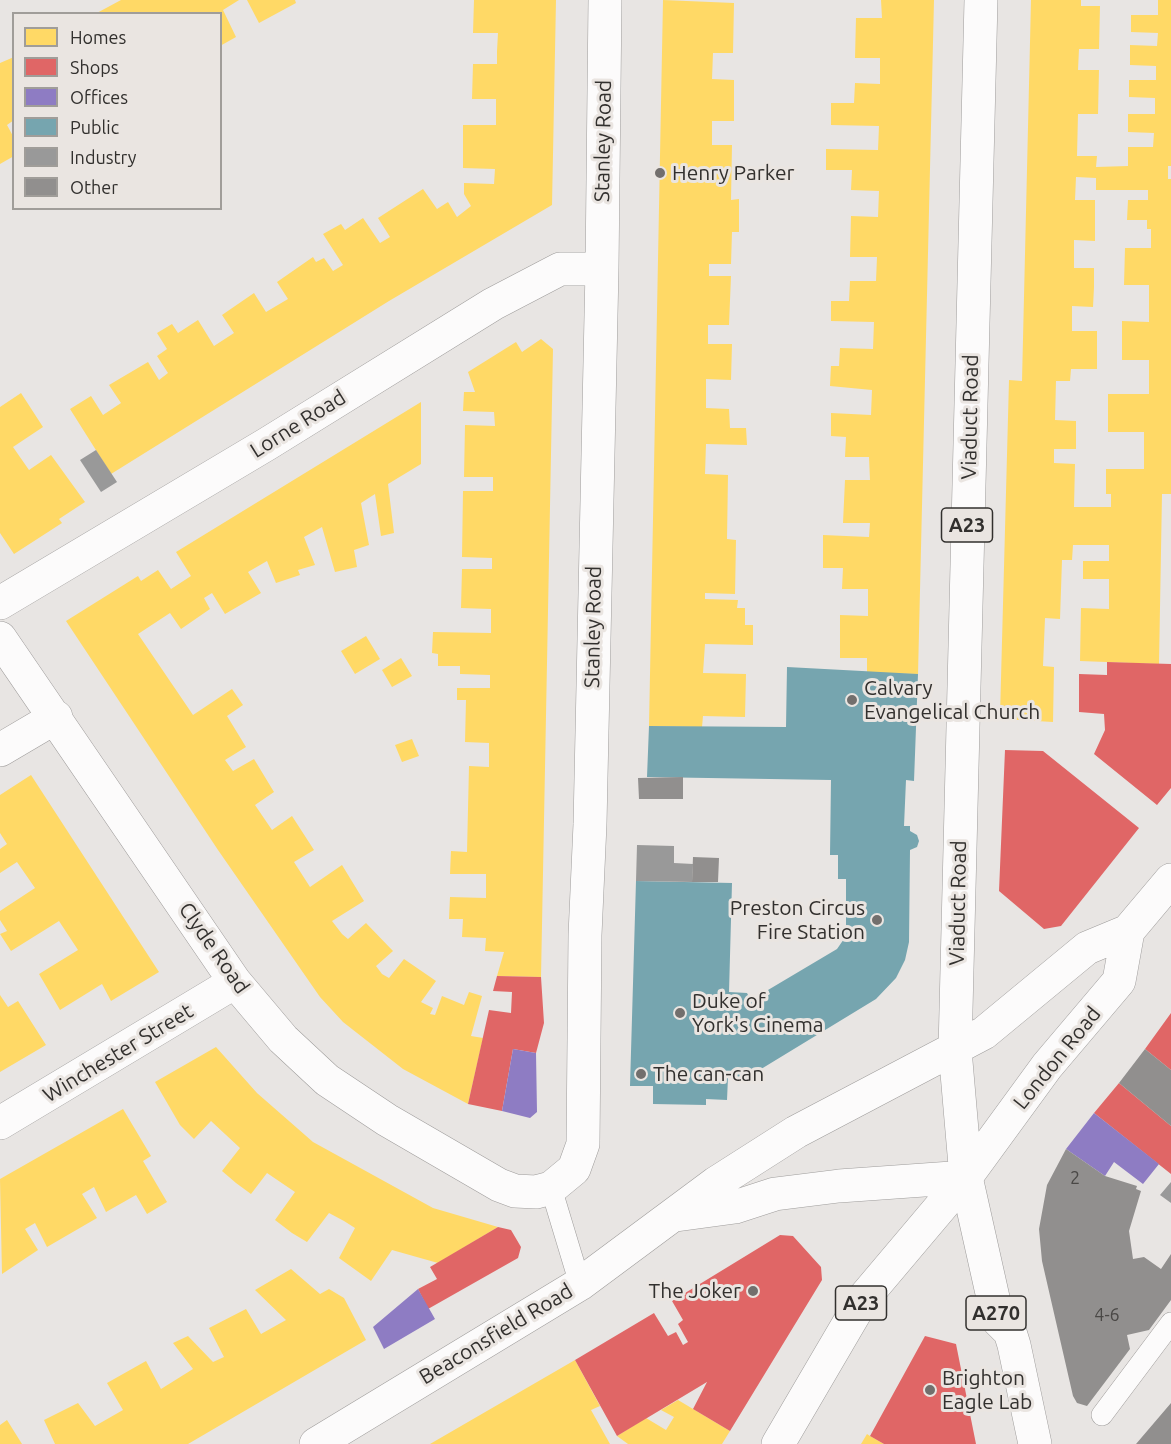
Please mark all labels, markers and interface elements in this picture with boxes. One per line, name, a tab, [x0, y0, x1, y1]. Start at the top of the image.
legend	[12, 12, 222, 210]
text: Homes	[70, 27, 126, 47]
text: Shops	[70, 57, 119, 77]
street label: Stanley Road	[589, 80, 617, 202]
text: Offices	[70, 87, 128, 107]
text: Public	[70, 117, 119, 137]
text: Industry	[70, 147, 136, 167]
place label: Henry Parker	[672, 160, 794, 186]
marker: Henry Parker	[653, 166, 667, 180]
text: Other	[70, 177, 118, 197]
street label: Viaduct Road	[956, 354, 984, 480]
street label: Lorne Road	[246, 385, 350, 463]
road number: A23	[942, 508, 992, 542]
street label: Stanley Road	[579, 566, 607, 688]
place label: Calvary Evangelical Church	[864, 675, 1040, 725]
marker: Calvary Evangelical Church	[845, 693, 859, 707]
street label: Viaduct Road	[944, 840, 972, 966]
place label: Preston Circus Fire Station	[730, 895, 865, 945]
street label: Clyde Road	[173, 898, 255, 998]
marker: Preston Circus Fire Station	[870, 913, 884, 927]
place label: Duke of York's Cinema	[692, 988, 824, 1038]
street label: Winchester Street	[38, 998, 198, 1108]
street label: London Road	[1008, 1002, 1106, 1114]
marker: Duke of York's Cinema	[673, 1006, 687, 1020]
place label: The can-can	[653, 1061, 764, 1087]
marker: The can-can	[634, 1067, 648, 1081]
house number: 2	[1070, 1167, 1080, 1189]
street label: Beaconsfield Road	[415, 1278, 577, 1390]
place label: The Joker	[649, 1278, 741, 1304]
marker: The Joker	[746, 1284, 760, 1298]
road number: A23	[836, 1286, 886, 1320]
road number: A270	[966, 1296, 1026, 1330]
house number: 4-6	[1094, 1304, 1120, 1326]
place label: Brighton Eagle Lab	[942, 1365, 1032, 1415]
marker: Brighton Eagle Lab	[923, 1383, 937, 1397]

